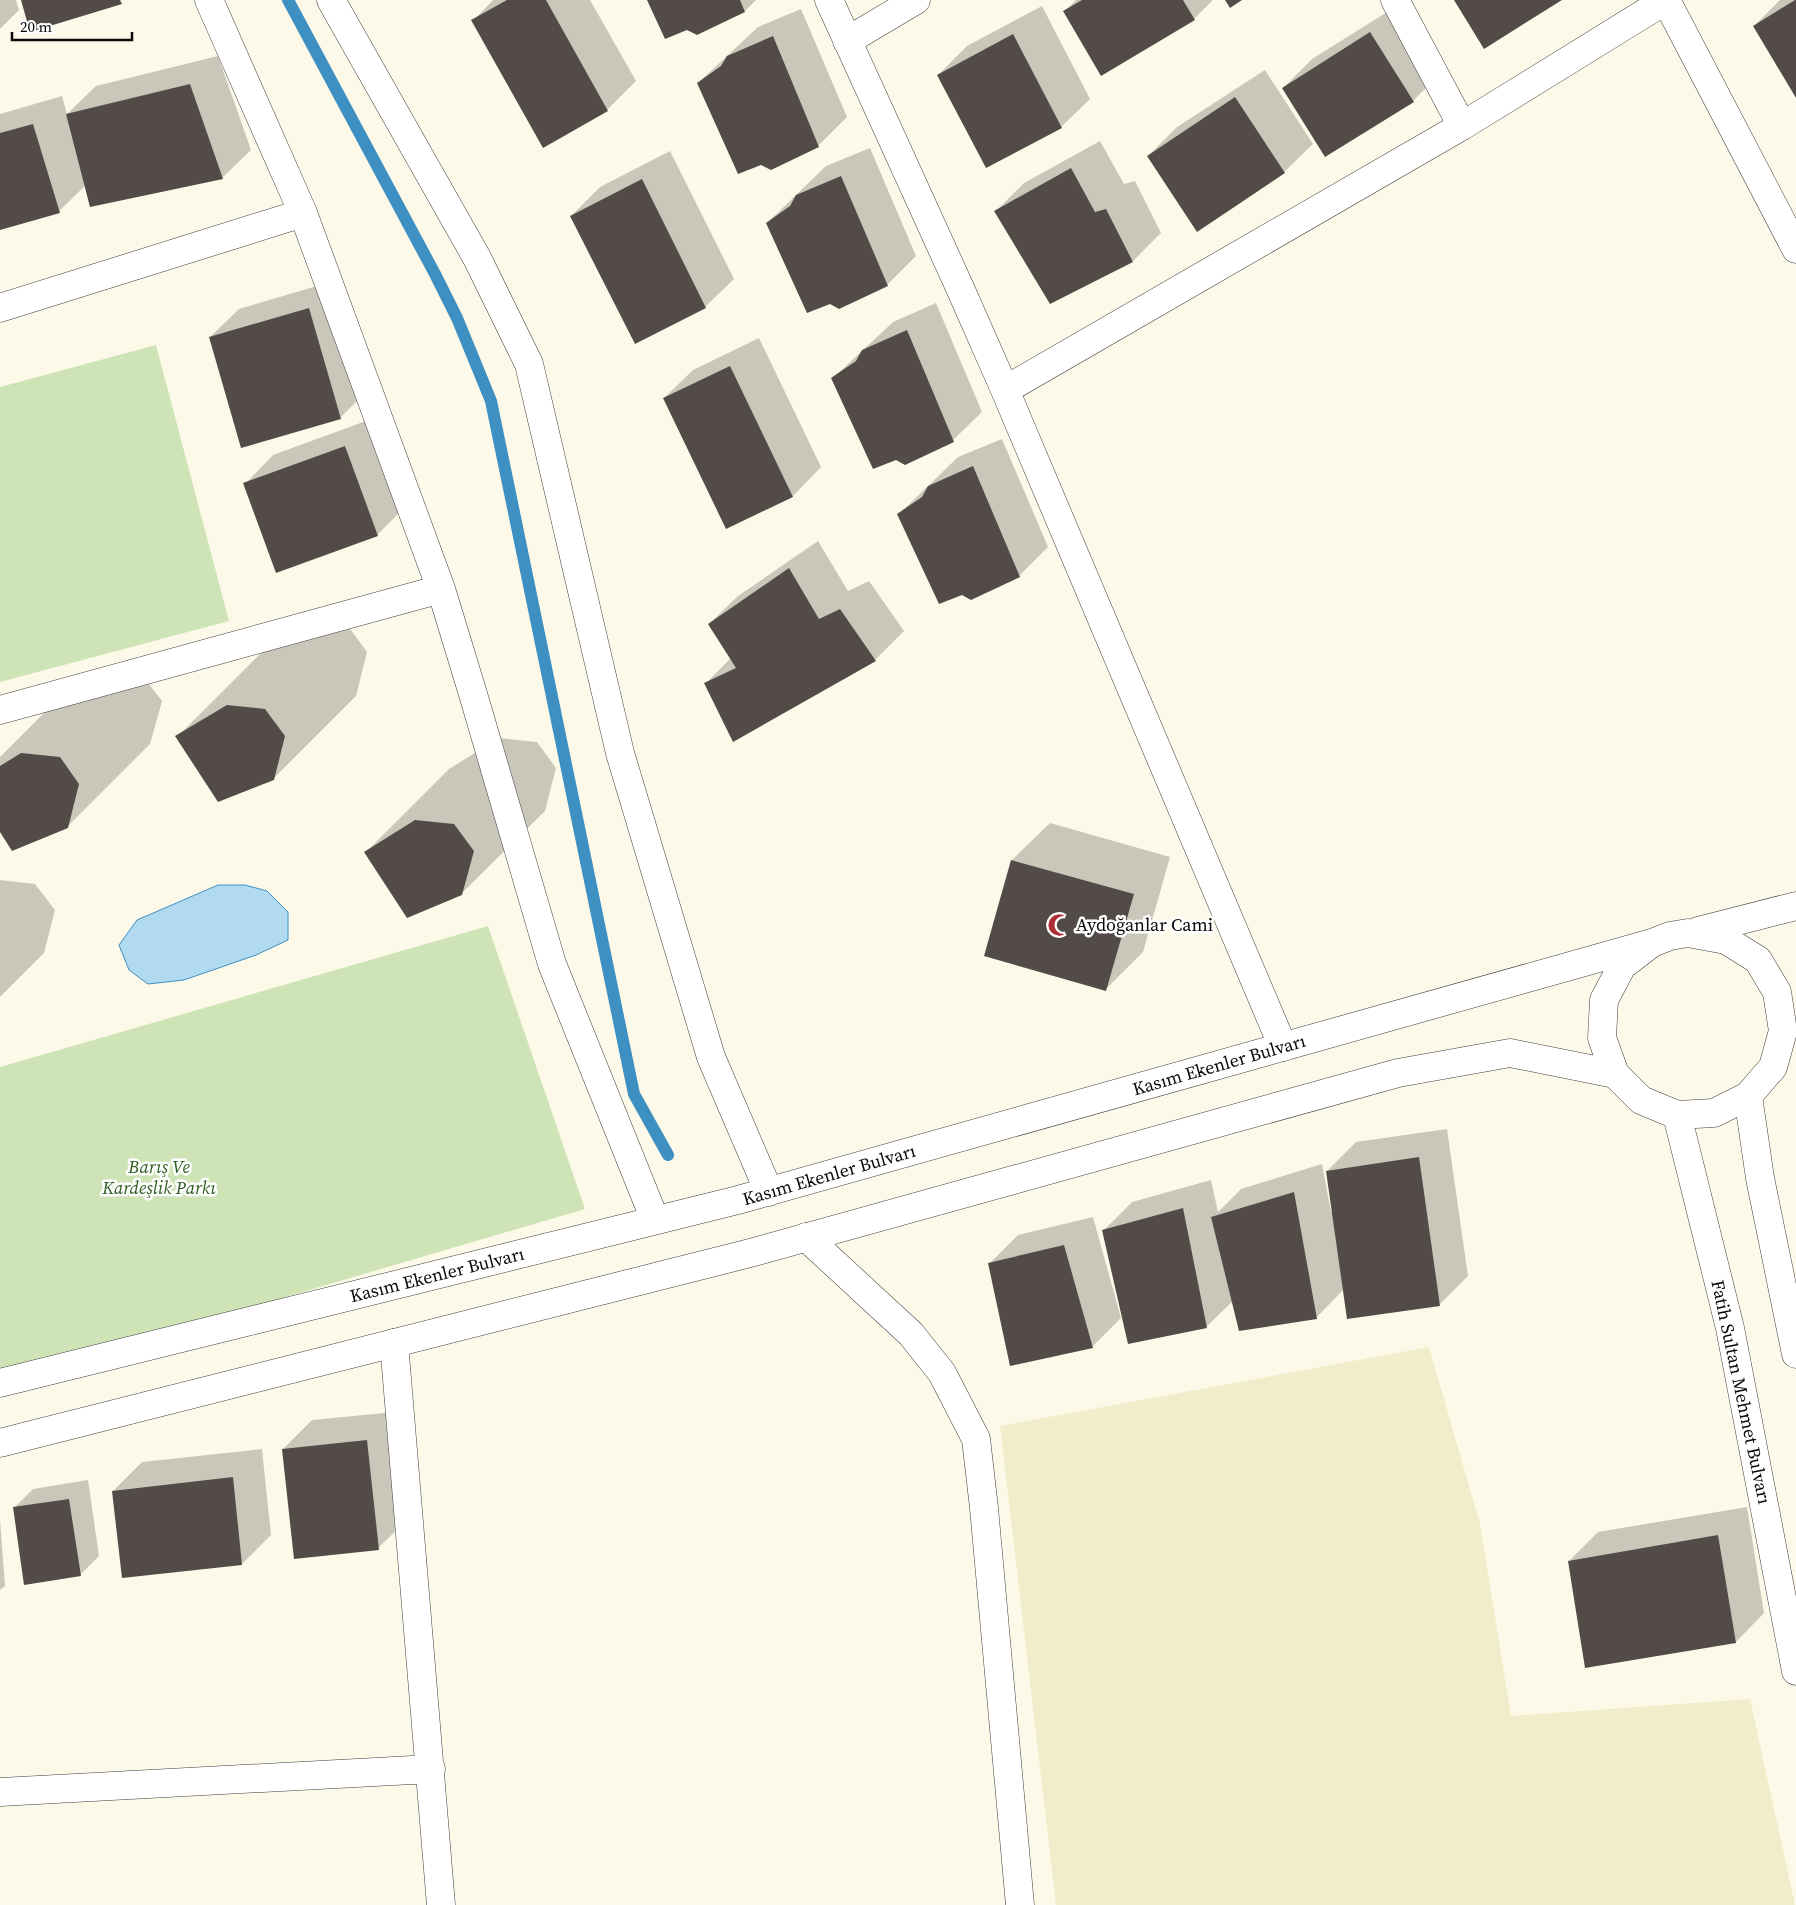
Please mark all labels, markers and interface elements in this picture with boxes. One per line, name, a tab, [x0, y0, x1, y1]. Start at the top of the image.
scale bar	[12, 10, 132, 42]
text: 20 m	[20, 16, 52, 37]
mosque icon: Aydoğanlar Cami	[1046, 912, 1072, 938]
place label: Aydoğanlar Cami	[1076, 912, 1213, 937]
street label: Kasım Ekenler Bulvarı	[1129, 1028, 1308, 1101]
street label: Kasım Ekenler Bulvarı	[739, 1138, 918, 1211]
park label: Barış Ve Kardeşlik Parkı	[101, 1154, 216, 1200]
street label: Kasım Ekenler Bulvarı	[347, 1241, 527, 1308]
street label: Fatih Sultan Mehmet Bulvarı	[1705, 1277, 1777, 1506]

